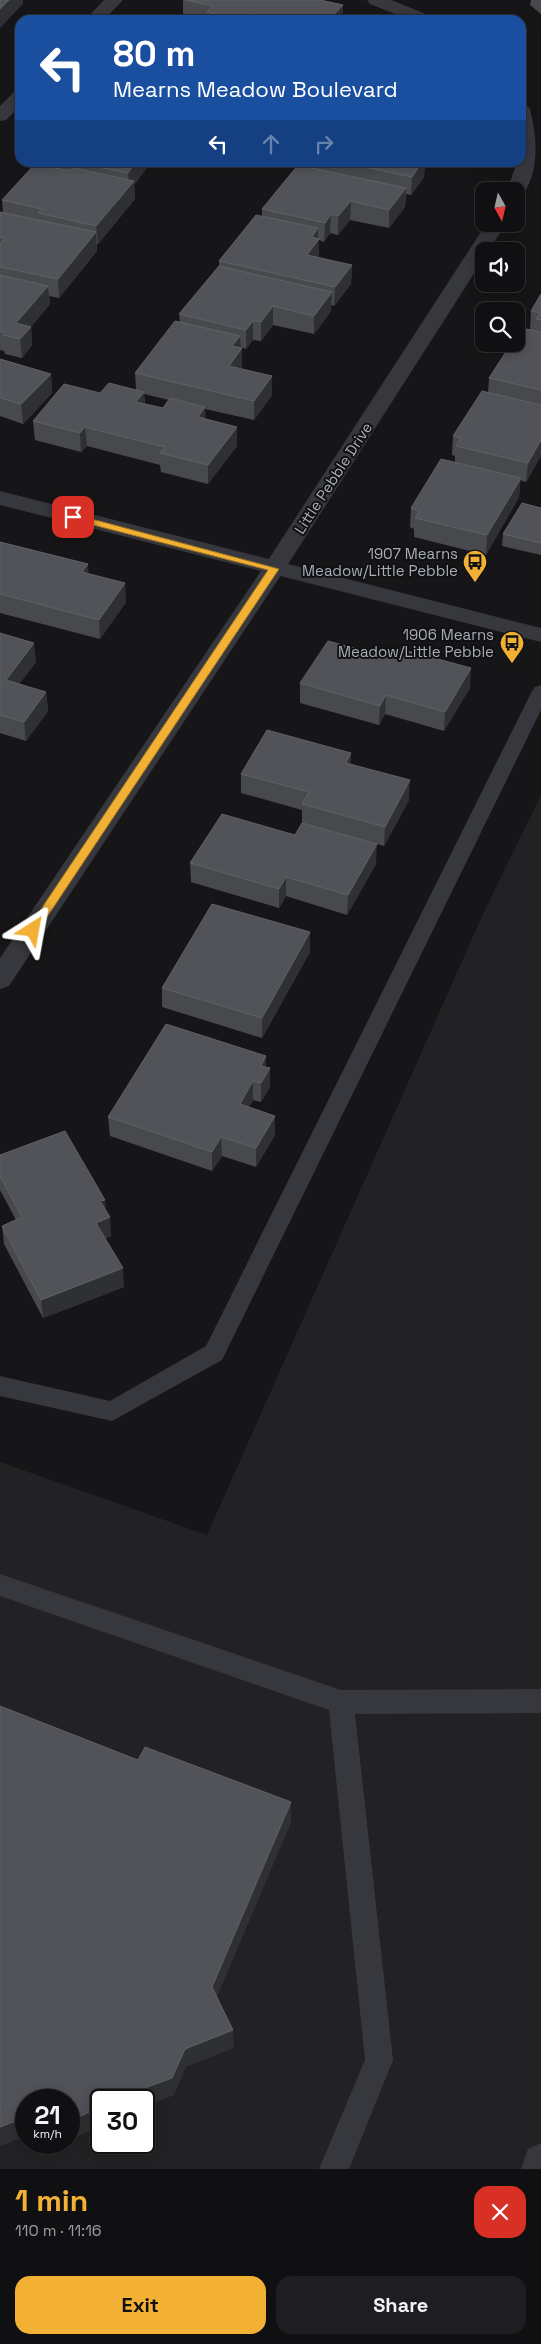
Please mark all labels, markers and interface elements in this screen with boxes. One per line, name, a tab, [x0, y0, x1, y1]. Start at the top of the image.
text: 80 m	[113, 32, 195, 76]
icon: left	[30, 35, 95, 100]
text: Mearns Meadow Boulevard	[113, 75, 398, 103]
icon: left	[204, 130, 232, 158]
icon: ahead	[257, 130, 285, 158]
icon: right	[310, 130, 338, 158]
north arrow	[475, 182, 525, 232]
map controls	[475, 182, 525, 352]
button: sound	[475, 242, 525, 292]
button: search	[475, 302, 525, 352]
street label: Little Pebble Drive	[290, 418, 376, 537]
pin	[52, 496, 94, 538]
icon: arrive	[59, 503, 87, 531]
place label: 1907 Mearns Meadow/Little Pebble	[302, 544, 458, 580]
bus stop icon: 1907 Mearns Meadow/Little Pebble	[462, 549, 488, 583]
place label: 1906 Mearns Meadow/Little Pebble	[338, 625, 494, 661]
bus stop icon: 1906 Mearns Meadow/Little Pebble	[499, 630, 525, 664]
position arrow	[6, 903, 58, 955]
speed limit sign: 30	[90, 2089, 155, 2154]
text: 21	[34, 2099, 61, 2131]
text: km/h	[33, 2126, 62, 2142]
text: 1 min	[15, 2181, 88, 2220]
button: close	[474, 2186, 526, 2238]
text: 110 m · 11:16	[15, 2220, 102, 2241]
button: Exit	[15, 2276, 266, 2334]
button: Share	[276, 2276, 526, 2334]

